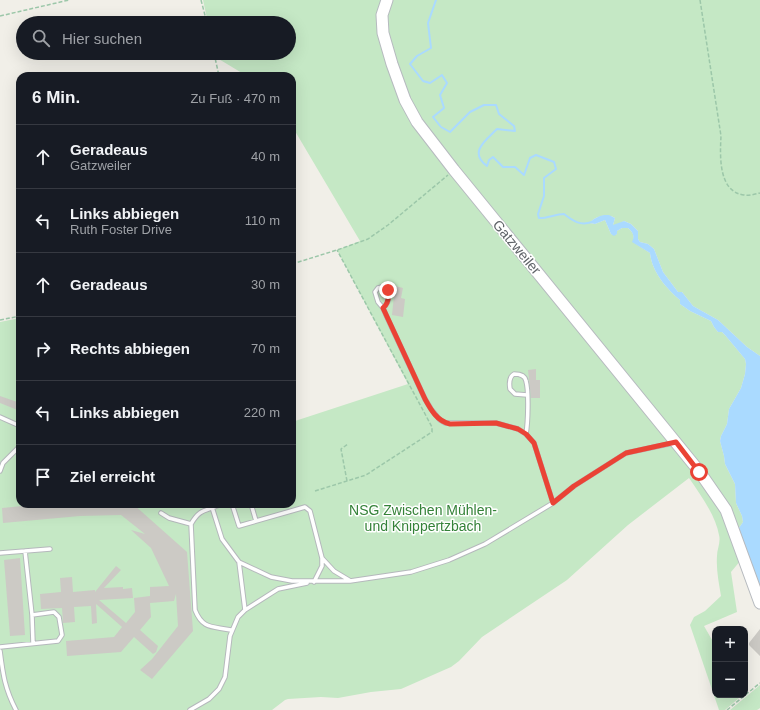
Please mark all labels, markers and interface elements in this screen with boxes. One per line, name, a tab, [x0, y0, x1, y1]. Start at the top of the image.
search box	[16, 16, 296, 60]
icon: search	[30, 27, 52, 49]
text: Hier suchen	[62, 30, 142, 47]
text: 6 Min.	[32, 88, 80, 107]
text: Zu Fuß · 470 m	[190, 91, 280, 106]
text: Geradeaus	[70, 141, 148, 158]
icon: ahead	[32, 146, 54, 168]
text: 40 m	[251, 149, 280, 164]
text: Gatzweiler	[70, 158, 131, 173]
text: Links abbiegen	[70, 205, 179, 222]
icon: left	[32, 210, 54, 232]
text: 110 m	[245, 213, 280, 228]
street label: Gatzweiler	[490, 217, 545, 278]
text: Ruth Foster Drive	[70, 222, 172, 237]
icon: ahead	[32, 274, 54, 296]
text: Geradeaus	[70, 276, 148, 293]
text: 30 m	[251, 277, 280, 292]
route end	[379, 281, 397, 299]
icon: right	[32, 338, 54, 360]
text: Rechts abbiegen	[70, 340, 190, 357]
text: 70 m	[251, 341, 280, 356]
icon: left	[32, 402, 54, 424]
text: Links abbiegen	[70, 404, 179, 421]
text: 220 m	[244, 405, 280, 420]
route start	[690, 463, 708, 481]
icon: arrive	[32, 466, 54, 488]
text: Ziel erreicht	[70, 468, 155, 485]
park label: NSG Zwischen Mühlen- und Knippertzbach	[349, 502, 497, 534]
map controls	[712, 626, 748, 698]
button: +	[712, 626, 748, 662]
button: −	[712, 662, 748, 698]

